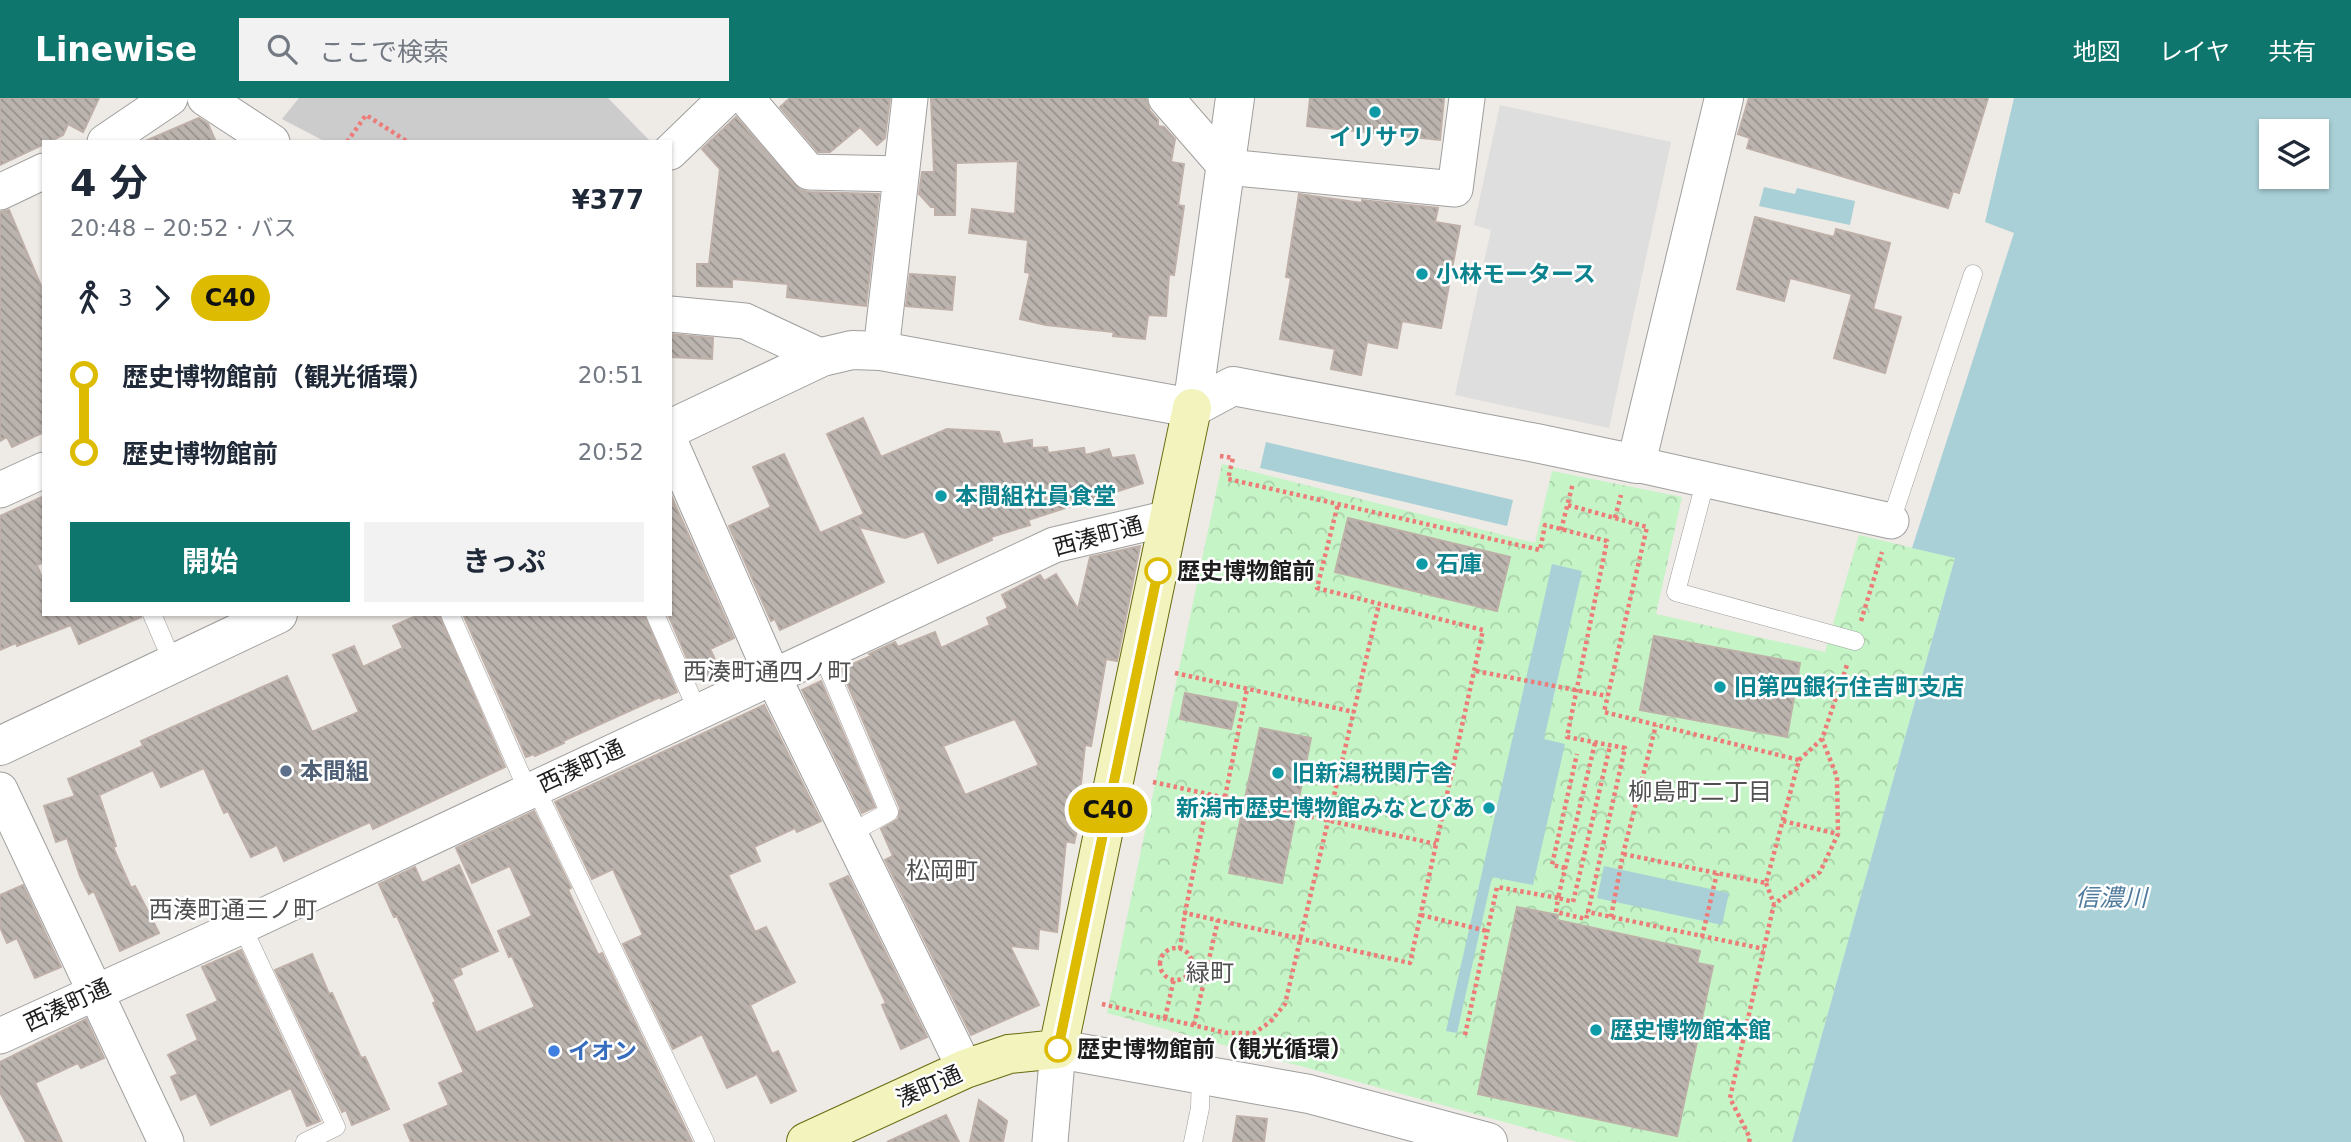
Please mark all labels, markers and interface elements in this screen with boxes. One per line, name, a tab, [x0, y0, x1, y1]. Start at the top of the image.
search box	[239, 18, 729, 81]
text: Linewise	[35, 30, 197, 69]
icon: search	[263, 30, 301, 68]
text: ここで検索	[319, 37, 449, 67]
text: 地図	[2073, 38, 2121, 66]
text: レイヤ	[2159, 38, 2230, 66]
text: 共有	[2268, 38, 2316, 66]
marker: イリサワ	[1367, 104, 1383, 120]
map controls	[2259, 119, 2329, 189]
button: layers	[2259, 119, 2329, 189]
place label: イリサワ	[1329, 124, 1421, 150]
text: 4 分	[70, 161, 148, 205]
text: ¥377	[572, 185, 644, 215]
text: 20:48 – 20:52 · バス	[70, 215, 297, 241]
place label: 小林モータース	[1436, 261, 1596, 287]
marker: 小林モータース	[1414, 266, 1430, 282]
icon: walk	[70, 279, 108, 317]
icon: forward	[143, 279, 181, 317]
text: C40	[205, 284, 256, 312]
text: 3	[118, 285, 133, 311]
text: 歴史博物館前（観光循環）	[122, 362, 434, 392]
text: 20:51	[578, 362, 644, 388]
text: 歴史博物館前	[122, 439, 278, 469]
text: 20:52	[578, 439, 644, 465]
place label: 本間組社員食堂	[955, 483, 1116, 509]
marker: 本間組社員食堂	[933, 488, 949, 504]
street label: 西湊町通	[1050, 512, 1146, 560]
button: 開始	[70, 522, 350, 602]
button: きっぷ	[364, 522, 644, 602]
place label: 石庫	[1436, 551, 1482, 577]
marker: 石庫	[1414, 556, 1430, 572]
marker: 歴史博物館前	[1145, 558, 1171, 584]
place label: 歴史博物館前	[1177, 558, 1315, 584]
district label: 西湊町通四ノ町	[683, 658, 851, 686]
place label: 旧第四銀行住吉町支店	[1734, 674, 1964, 700]
marker: 旧第四銀行住吉町支店	[1712, 679, 1728, 695]
street label: 西湊町通	[534, 735, 628, 797]
place label: 本間組	[300, 758, 369, 784]
place label: 旧新潟税関庁舎	[1292, 760, 1453, 786]
marker: 本間組	[278, 763, 294, 779]
marker: 旧新潟税関庁舎	[1270, 765, 1286, 781]
district label: 柳島町二丁目	[1628, 778, 1772, 806]
line badge: C40	[1068, 787, 1148, 833]
place label: 新潟市歴史博物館みなとぴあ	[1176, 795, 1475, 821]
text: C40	[1082, 796, 1134, 824]
marker: 新潟市歴史博物館みなとぴあ	[1481, 800, 1497, 816]
district label: 松岡町	[906, 857, 978, 885]
water label: 信濃川	[2075, 884, 2150, 912]
district label: 西湊町通三ノ町	[149, 896, 317, 924]
district label: 緑町	[1186, 959, 1234, 987]
street label: 西湊町通	[20, 974, 114, 1036]
place label: 歴史博物館本館	[1610, 1017, 1771, 1043]
marker: 歴史博物館本館	[1588, 1022, 1604, 1038]
marker: 歴史博物館前（観光循環）	[1045, 1036, 1071, 1062]
place label: 歴史博物館前（観光循環）	[1077, 1036, 1353, 1062]
place label: イオン	[568, 1038, 637, 1064]
marker: イオン	[546, 1043, 562, 1059]
street label: 湊町通	[892, 1060, 966, 1112]

